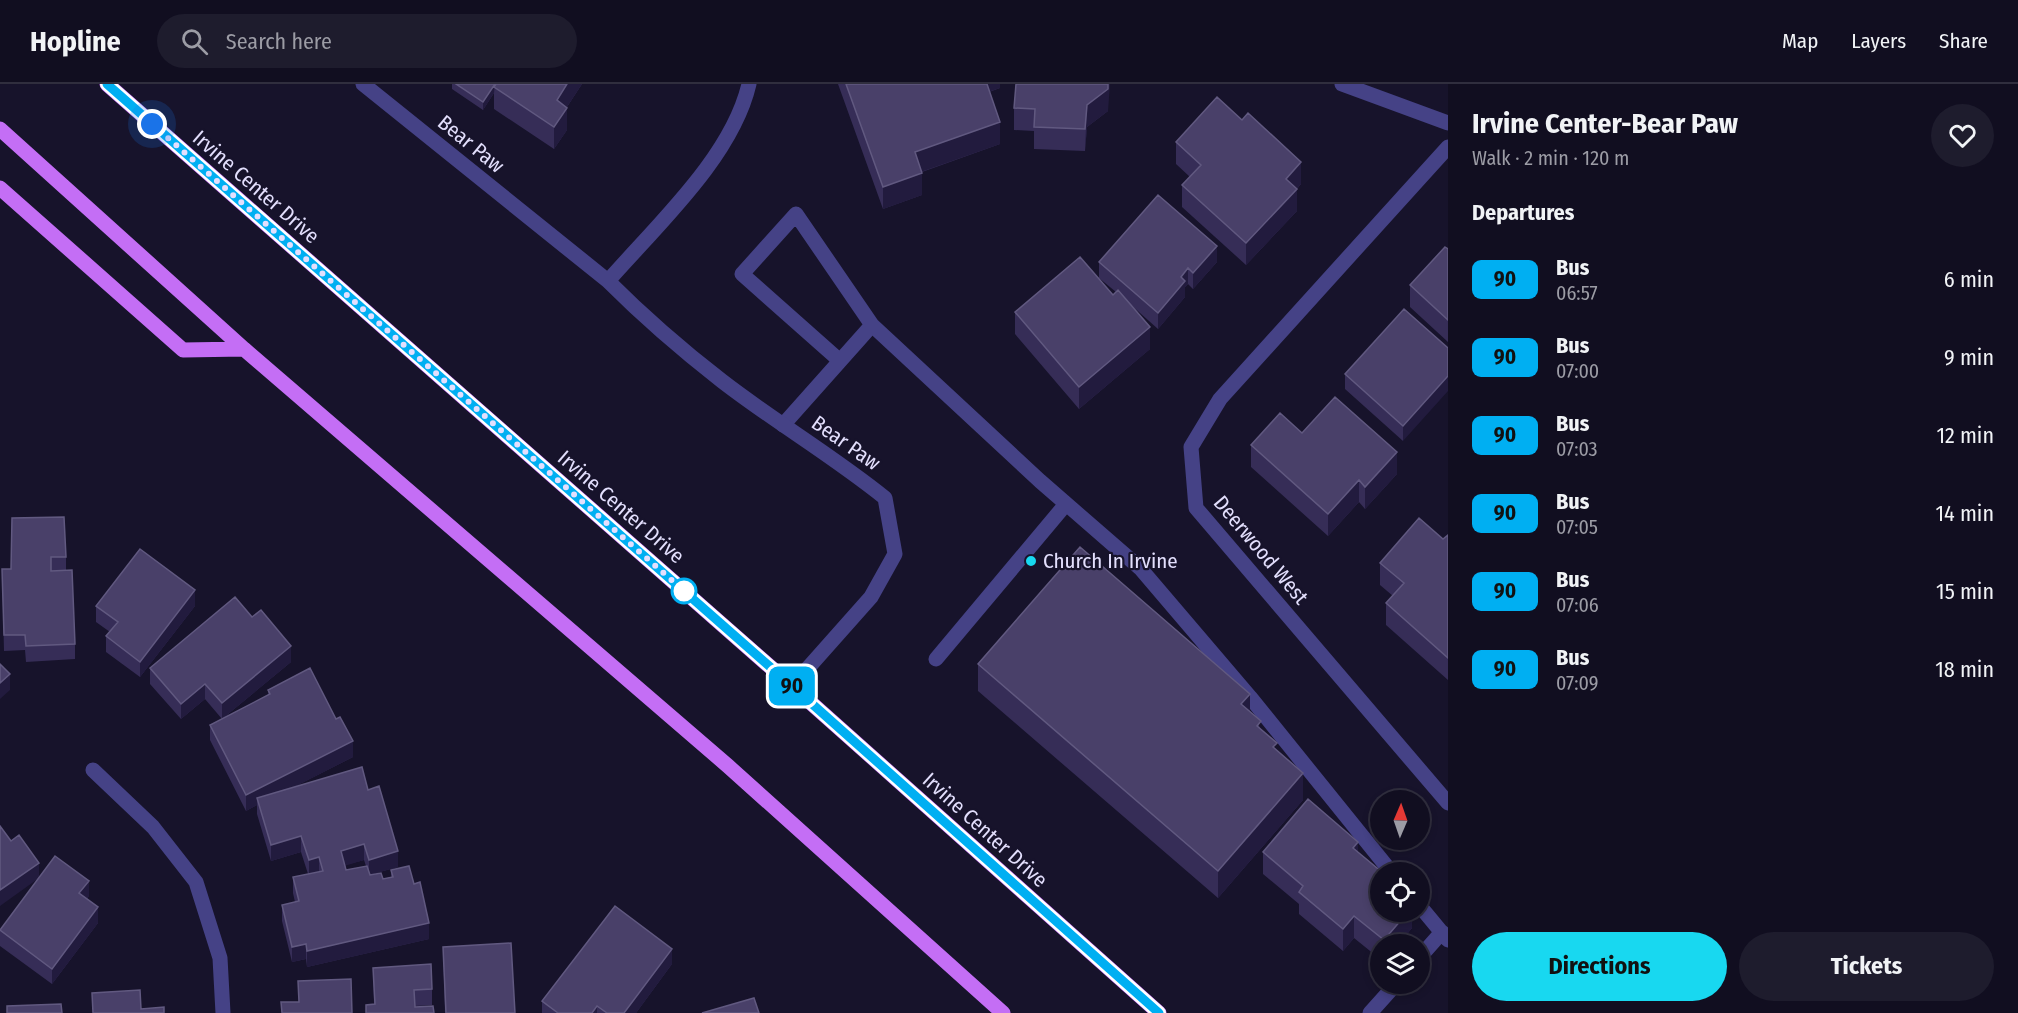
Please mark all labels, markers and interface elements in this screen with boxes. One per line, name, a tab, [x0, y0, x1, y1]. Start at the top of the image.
search box	[157, 14, 577, 68]
text: Hopline	[30, 25, 121, 58]
icon: search	[178, 25, 211, 58]
text: Search here	[226, 28, 332, 55]
text: Map	[1782, 28, 1818, 54]
text: Layers	[1851, 28, 1906, 54]
text: Share	[1939, 28, 1988, 54]
button: heart	[1931, 104, 1994, 167]
text: Irvine Center-Bear Paw	[1472, 107, 1738, 140]
your location	[137, 109, 167, 139]
street label: Bear Paw	[432, 109, 510, 179]
street label: Irvine Center Drive	[187, 125, 325, 249]
text: Walk · 2 min · 120 m	[1472, 146, 1629, 170]
text: Departures	[1472, 199, 1574, 226]
text: Bus	[1556, 254, 1589, 281]
text: 90	[1494, 266, 1516, 292]
text: 6 min	[1944, 266, 1994, 293]
text: 06:57	[1556, 281, 1598, 305]
text: Bus	[1556, 332, 1589, 359]
text: 90	[1494, 344, 1516, 370]
text: 9 min	[1944, 344, 1994, 371]
text: 07:00	[1556, 359, 1599, 383]
street label: Bear Paw	[807, 410, 886, 476]
text: Bus	[1556, 410, 1589, 437]
text: 90	[1494, 422, 1516, 448]
text: 12 min	[1936, 422, 1994, 449]
text: 07:03	[1556, 437, 1598, 461]
street label: Irvine Center Drive	[552, 445, 690, 569]
text: Bus	[1556, 488, 1589, 515]
street label: Deerwood West	[1208, 490, 1314, 610]
text: 90	[1494, 500, 1516, 526]
text: 14 min	[1936, 500, 1994, 527]
text: 07:05	[1556, 515, 1598, 539]
place label: Church In Irvine	[1043, 548, 1178, 574]
marker: Church In Irvine	[1024, 554, 1038, 568]
text: Bus	[1556, 566, 1589, 593]
unlabelled marker	[671, 578, 697, 604]
text: 90	[1494, 578, 1516, 604]
text: 15 min	[1936, 578, 1994, 605]
text: 07:06	[1556, 593, 1599, 617]
text: Bus	[1556, 644, 1589, 671]
text: 90	[1494, 656, 1516, 682]
text: 18 min	[1935, 656, 1994, 683]
line badge: 90	[765, 666, 819, 706]
text: 07:09	[1556, 671, 1598, 695]
text: 90	[781, 673, 803, 699]
street label: Irvine Center Drive	[917, 767, 1053, 893]
north arrow	[1370, 790, 1430, 850]
map controls	[1370, 790, 1430, 994]
button: locate	[1370, 862, 1430, 922]
button: Directions	[1472, 932, 1727, 1001]
button: Tickets	[1739, 932, 1994, 1001]
button: layers	[1370, 934, 1430, 994]

